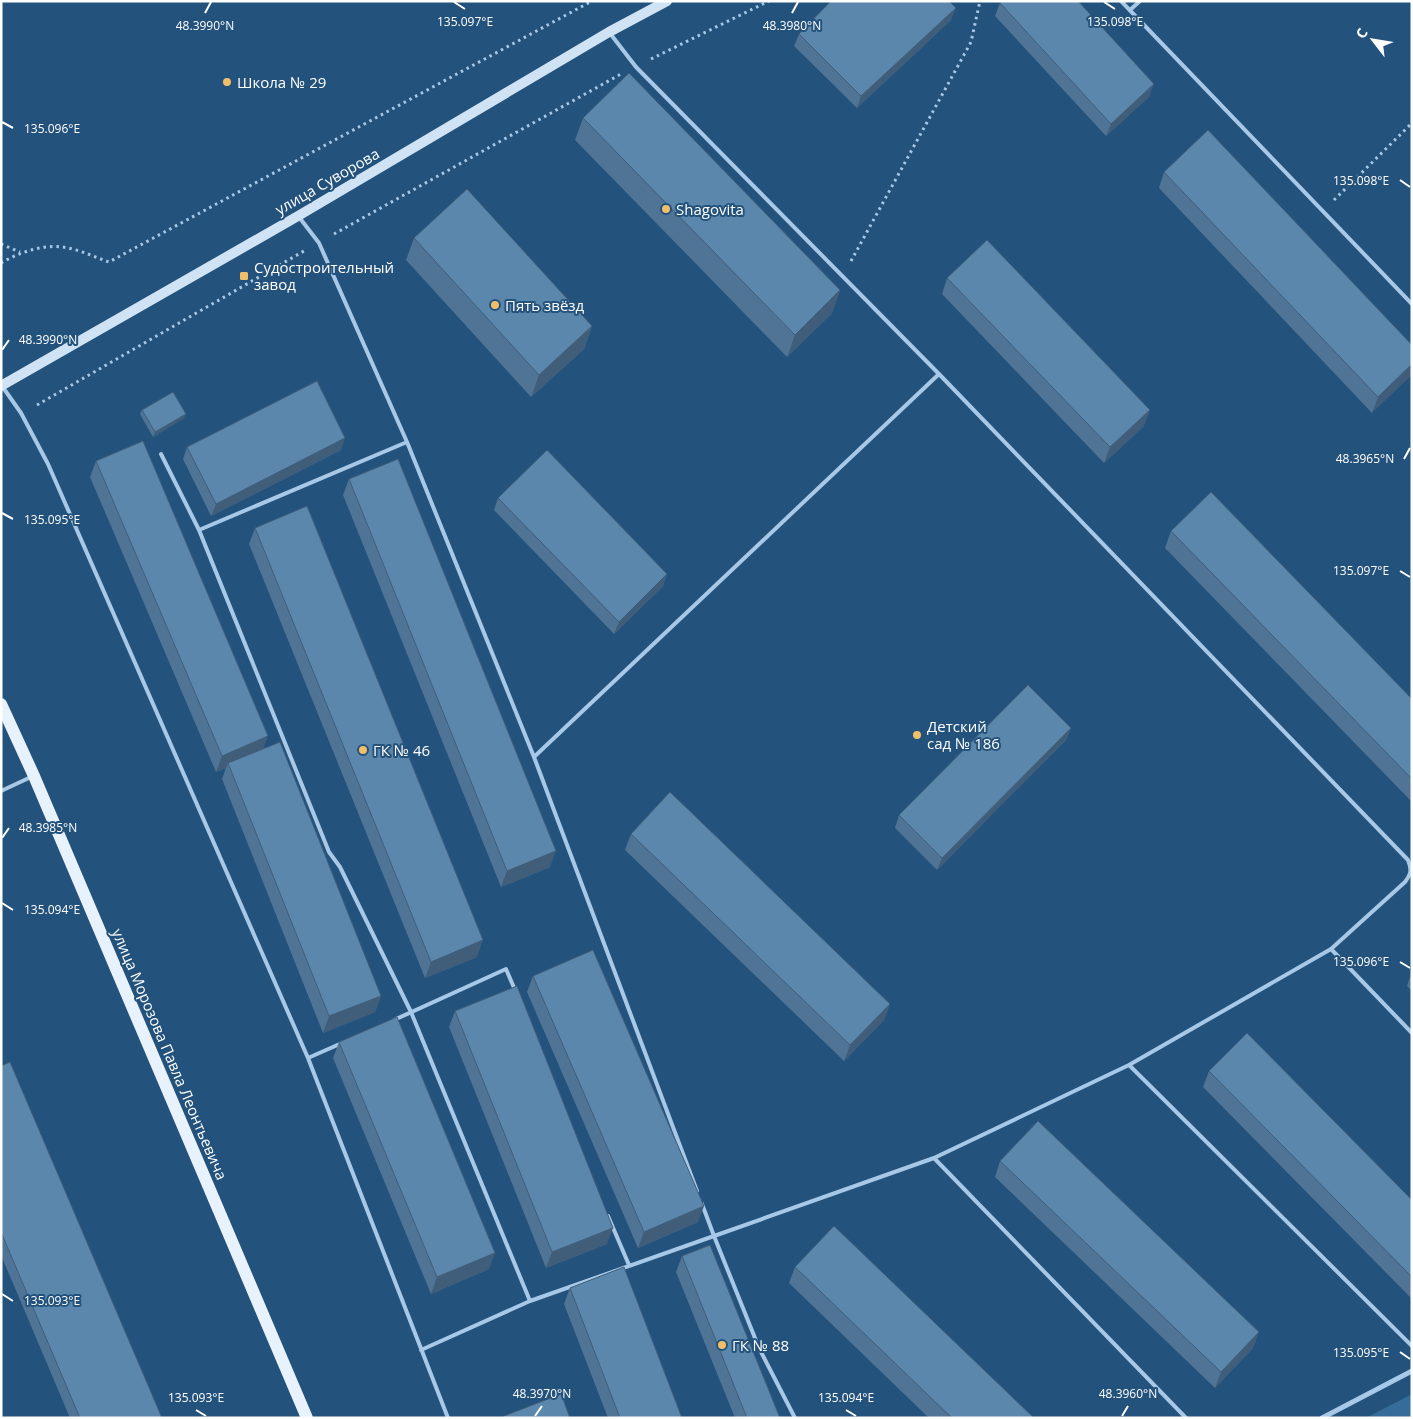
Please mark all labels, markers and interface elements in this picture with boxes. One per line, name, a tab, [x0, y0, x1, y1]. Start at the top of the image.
text: 135.097°E	[437, 13, 493, 30]
text: 135.098°E	[1087, 13, 1143, 30]
north arrow	[1348, 15, 1398, 65]
text: 48.3990°N	[176, 17, 234, 34]
text: 48.3980°N	[763, 17, 821, 34]
text: С	[1351, 24, 1372, 42]
place label: Школа № 29	[237, 72, 326, 92]
marker: Школа № 29	[221, 76, 233, 88]
text: 135.096°E	[24, 120, 80, 137]
street label: улица Суворова	[271, 143, 383, 219]
text: 135.098°E	[1333, 172, 1389, 189]
place label: Shagovita	[676, 199, 744, 219]
marker: Shagovita	[660, 203, 672, 215]
place label: Судостроительный завод	[254, 257, 394, 294]
marker: Судостроительный завод	[238, 270, 250, 282]
place label: Пять звёзд	[505, 295, 585, 315]
marker: Пять звёзд	[489, 299, 501, 311]
text: 48.3990°N	[19, 331, 77, 348]
text: 48.3965°N	[1336, 450, 1394, 467]
text: 135.095°E	[24, 511, 80, 528]
text: 135.097°E	[1333, 562, 1389, 579]
place label: Детский сад № 186	[927, 716, 1000, 753]
marker: Детский сад № 186	[911, 729, 923, 741]
place label: ГК № 46	[373, 740, 430, 760]
marker: ГК № 46	[357, 744, 369, 756]
text: 48.3985°N	[19, 819, 77, 836]
text: 135.094°E	[24, 901, 80, 918]
street label: улица Морозова Павла Леонтьевича	[108, 925, 232, 1183]
text: 135.096°E	[1333, 953, 1389, 970]
text: 135.093°E	[24, 1292, 80, 1309]
place label: ГК № 88	[732, 1335, 789, 1355]
marker: ГК № 88	[716, 1339, 728, 1351]
text: 135.095°E	[1333, 1344, 1389, 1361]
text: 48.3970°N	[513, 1385, 571, 1402]
text: 48.3960°N	[1099, 1385, 1157, 1402]
text: 135.093°E	[168, 1389, 224, 1406]
text: 135.094°E	[818, 1389, 874, 1406]

